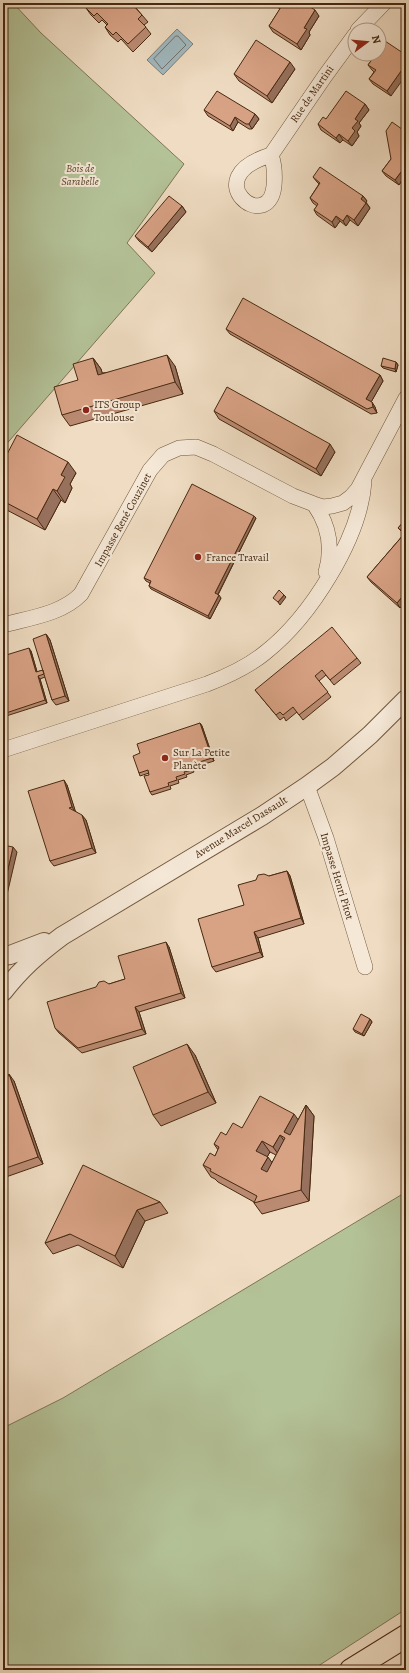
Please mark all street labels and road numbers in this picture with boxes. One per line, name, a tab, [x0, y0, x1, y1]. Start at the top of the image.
street label: Rue de Martini	[287, 62, 337, 126]
street label: Impasse René Couzinet	[91, 470, 155, 570]
street label: Avenue Marcel Dassault	[191, 792, 291, 862]
street label: Impasse Henri Pitot	[317, 831, 357, 922]

